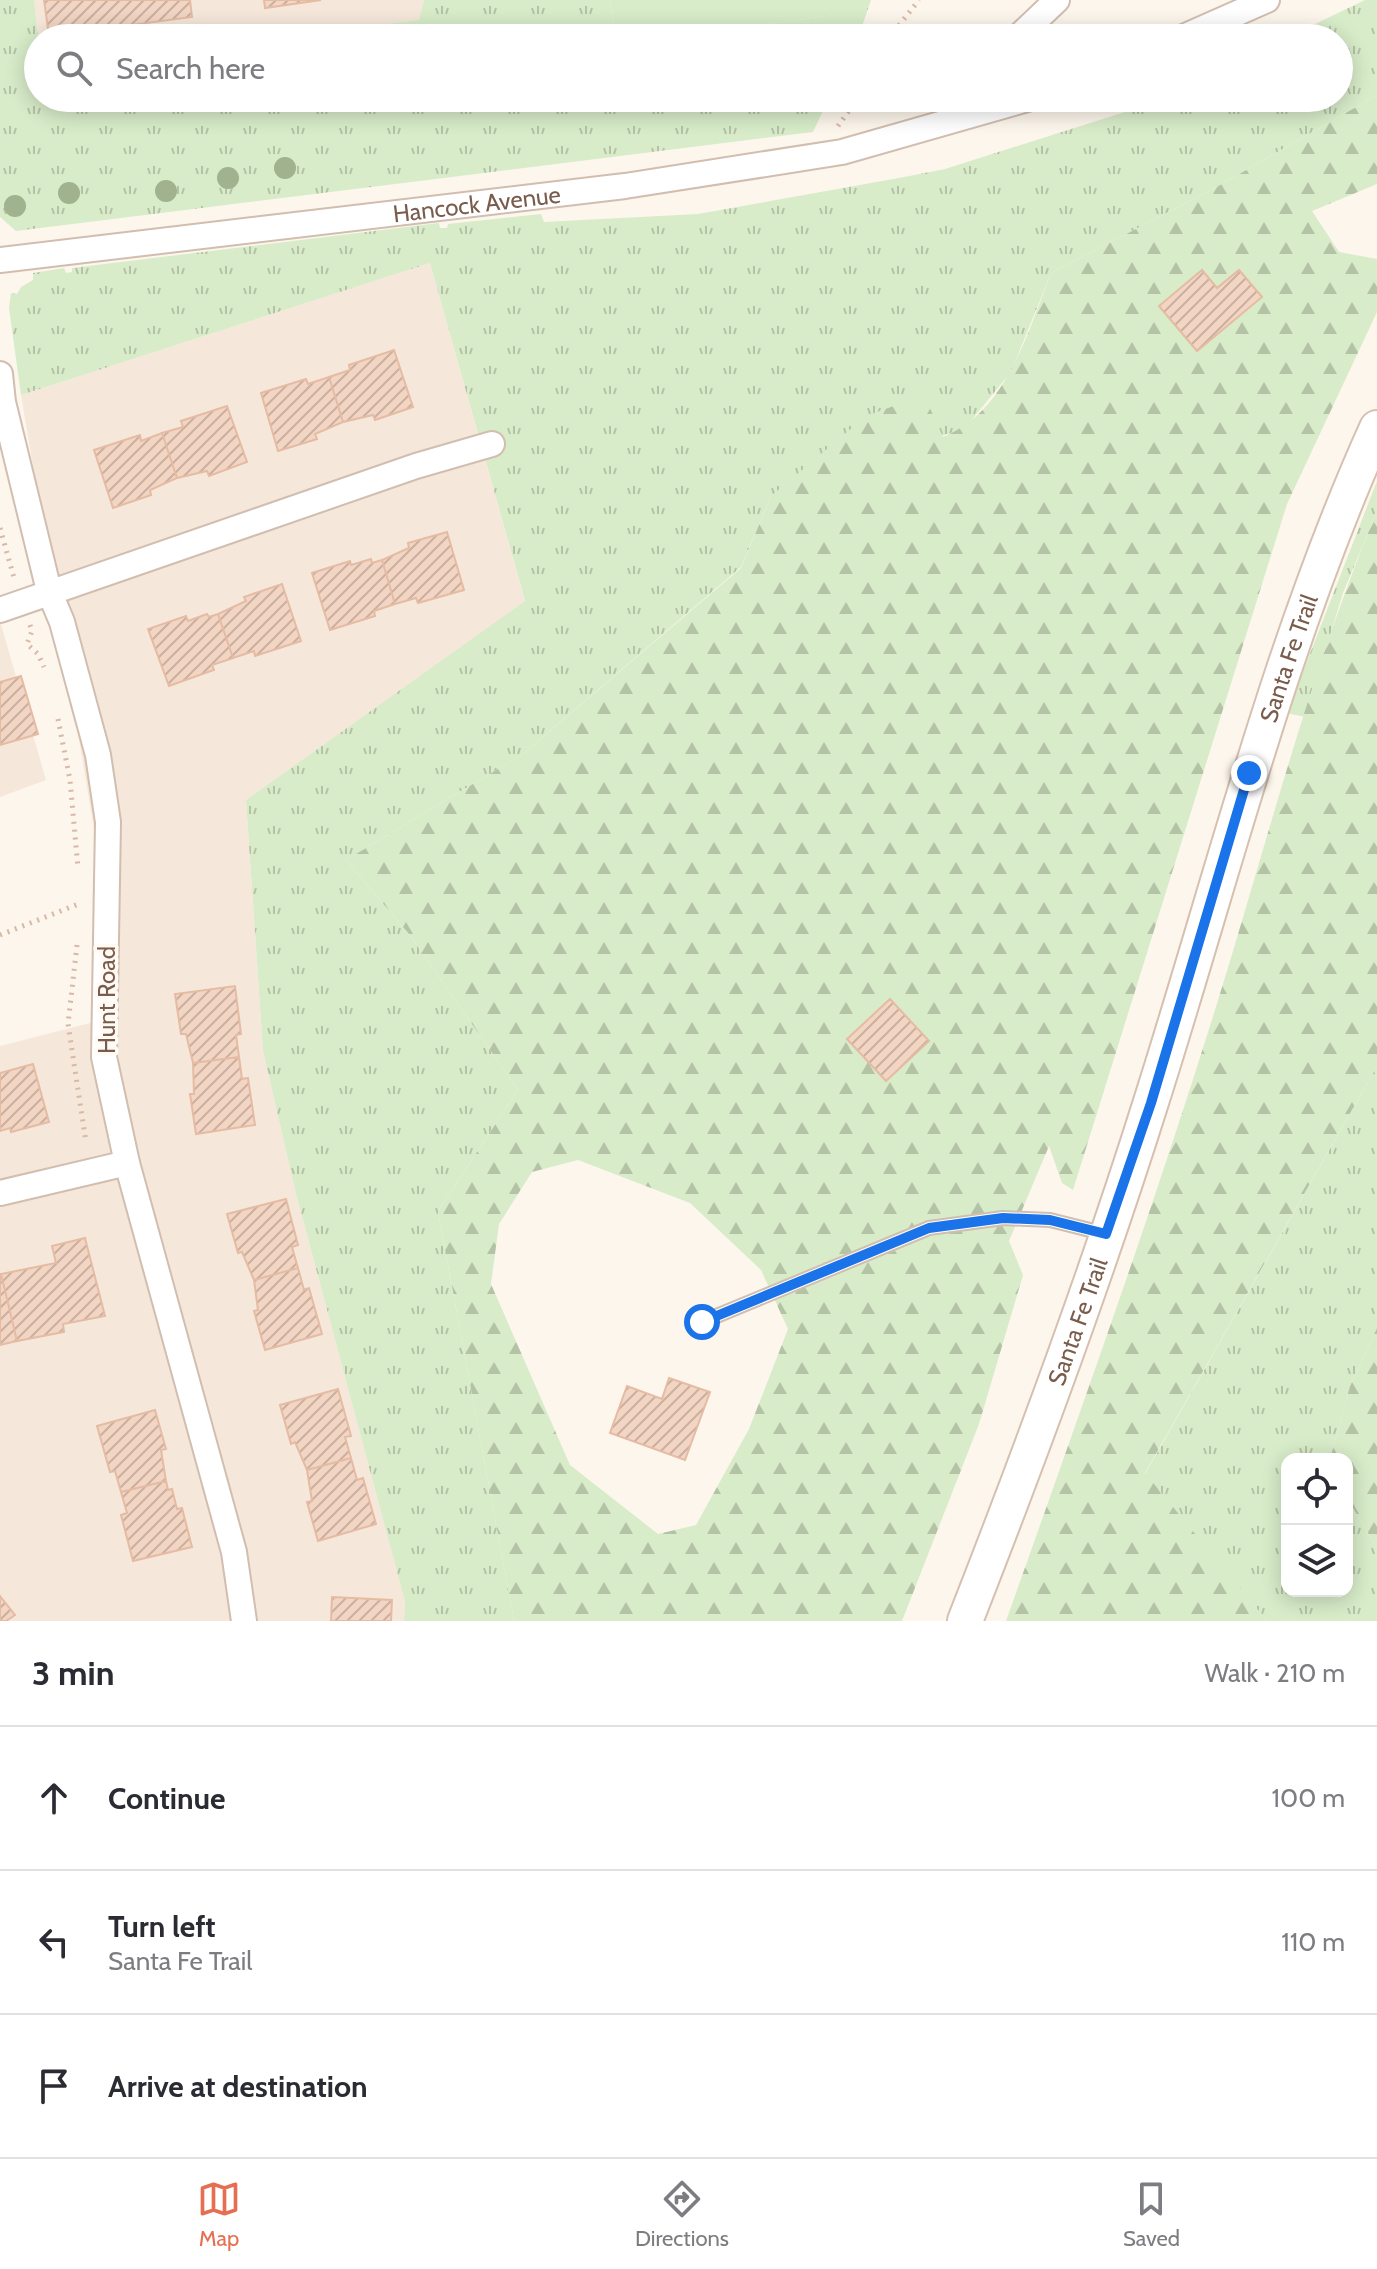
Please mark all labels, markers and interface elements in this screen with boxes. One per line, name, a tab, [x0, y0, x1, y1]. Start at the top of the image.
search box	[24, 24, 1353, 112]
icon: search	[52, 46, 96, 90]
text: Search here	[116, 50, 265, 87]
street label: Hancock Avenue	[391, 179, 562, 228]
street label: Santa Fe Trail	[1253, 590, 1324, 726]
route end	[1231, 755, 1267, 791]
street label: Hunt Road	[92, 946, 121, 1054]
street label: Santa Fe Trail	[1041, 1253, 1113, 1389]
route start	[684, 1304, 720, 1340]
map controls	[1281, 1453, 1353, 1597]
button: locate	[1281, 1453, 1353, 1525]
button: layers	[1281, 1525, 1353, 1597]
text: 3 min	[32, 1652, 114, 1694]
text: Walk · 210 m	[1204, 1657, 1345, 1689]
icon: ahead	[32, 1776, 76, 1820]
text: Continue	[108, 1780, 225, 1817]
text: 100 m	[1272, 1782, 1345, 1814]
text: Turn left	[108, 1908, 216, 1945]
icon: left	[32, 1920, 76, 1964]
text: 110 m	[1281, 1926, 1345, 1958]
text: Santa Fe Trail	[108, 1945, 252, 1977]
icon: arrive	[32, 2064, 76, 2108]
text: Arrive at destination	[108, 2068, 368, 2105]
tab: Map	[197, 2177, 241, 2252]
tab: Directions	[635, 2177, 729, 2252]
tab: Saved	[1123, 2177, 1180, 2252]

